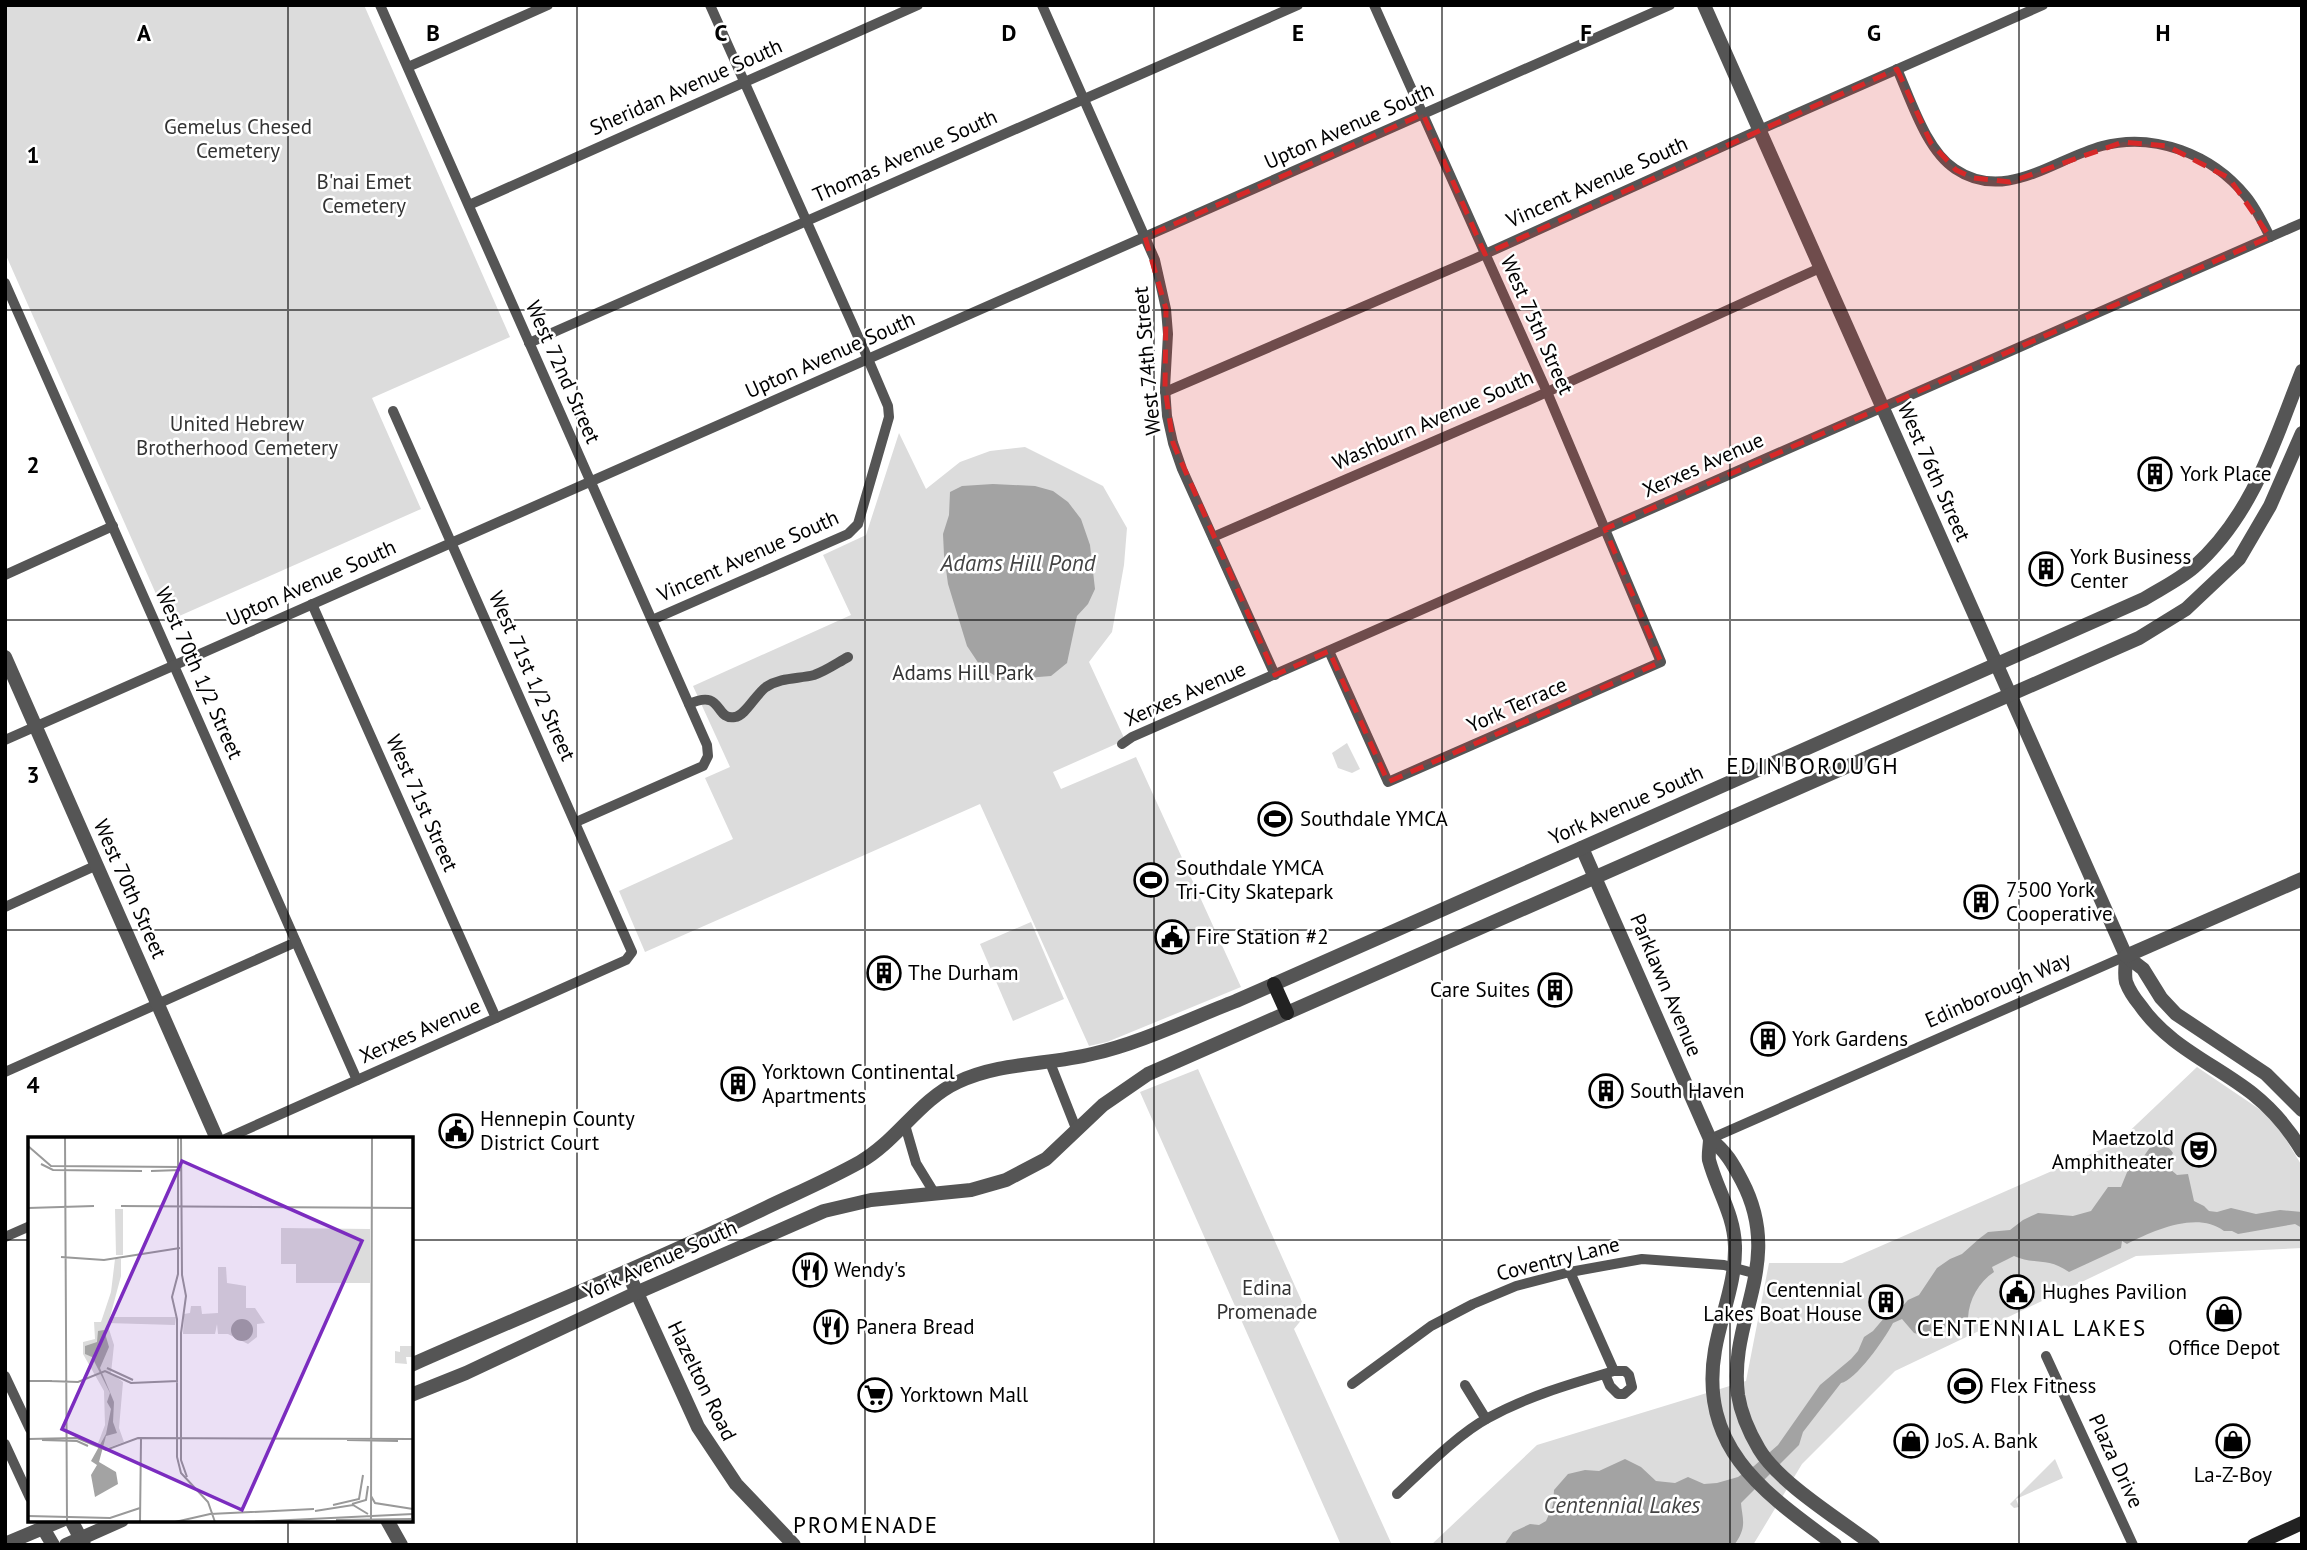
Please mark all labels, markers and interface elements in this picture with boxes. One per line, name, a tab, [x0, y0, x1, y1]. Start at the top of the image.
text: A	[137, 18, 151, 47]
text: B	[426, 18, 440, 47]
text: C	[715, 18, 728, 47]
text: D	[1002, 18, 1016, 47]
text: E	[1292, 18, 1304, 47]
text: F	[1580, 18, 1592, 47]
text: G	[1867, 18, 1881, 47]
text: H	[2156, 18, 2170, 47]
street label: Sheridan Avenue South	[585, 32, 786, 141]
street label: Upton Avenue South	[1260, 76, 1438, 175]
street label: Thomas Avenue South	[808, 103, 1001, 208]
park label: Gemelus Chesed Cemetery	[164, 113, 312, 164]
street label: Vincent Avenue South	[1501, 129, 1692, 234]
text: 1	[26, 140, 40, 169]
park label: B'nai Emet Cemetery	[317, 168, 411, 219]
street label: West 75th Street	[1495, 251, 1580, 399]
street label: West 74th Street	[1127, 285, 1166, 437]
street label: West 72nd Street	[520, 296, 607, 447]
street label: Upton Avenue South	[741, 305, 919, 404]
street label: Washburn Avenue South	[1328, 363, 1537, 476]
street label: West 76th Street	[1892, 398, 1977, 546]
park label: United Hebrew Brotherhood Cemetery	[136, 410, 338, 461]
street label: Xerxes Avenue	[1638, 426, 1768, 503]
text: 2	[26, 450, 40, 479]
building icon: York Place	[2136, 455, 2174, 493]
place label: York Place	[2180, 460, 2271, 487]
street label: Vincent Avenue South	[652, 503, 843, 608]
street label: Upton Avenue South	[222, 533, 400, 632]
place label: York Business Center	[2070, 543, 2191, 594]
water label: Adams Hill Pond	[939, 548, 1097, 577]
building icon: York Business Center	[2027, 550, 2065, 588]
street label: West 70th 1/2 Street	[149, 583, 249, 763]
street label: West 71st 1/2 Street	[483, 587, 582, 765]
street label: Xerxes Avenue	[1120, 655, 1250, 732]
park label: Adams Hill Park	[892, 659, 1034, 686]
street label: York Terrace	[1463, 671, 1571, 739]
street label: West 71st Street	[380, 730, 465, 875]
district label: EDINBOROUGH	[1726, 751, 1900, 780]
street label: York Avenue South	[1544, 758, 1707, 851]
text: 3	[26, 760, 40, 789]
sports icon: Southdale YMCA	[1256, 800, 1294, 838]
place label: Southdale YMCA	[1300, 805, 1449, 832]
street label: West 70th Street	[88, 815, 173, 963]
place label: Southdale YMCA Tri-City Skatepark	[1176, 854, 1333, 905]
sports icon: Southdale YMCA Tri-City Skatepark	[1132, 861, 1170, 899]
place label: 7500 York Cooperative	[2006, 876, 2113, 927]
building icon: 7500 York Cooperative	[1962, 883, 2000, 921]
street label: Parklawn Avenue	[1624, 909, 1709, 1060]
public building icon: Fire Station #2	[1153, 918, 1191, 956]
place label: Fire Station #2	[1196, 923, 1329, 950]
street label: Edinborough Way	[1921, 945, 2075, 1034]
building icon: The Durham	[865, 954, 903, 992]
place label: The Durham	[908, 959, 1019, 986]
building icon: Care Suites	[1536, 971, 1574, 1009]
place label: Care Suites	[1430, 976, 1530, 1003]
street label: Xerxes Avenue	[355, 992, 485, 1069]
building icon: York Gardens	[1749, 1020, 1787, 1058]
place label: York Gardens	[1792, 1025, 1908, 1052]
place label: Yorktown Continental Apartments	[762, 1058, 955, 1109]
building icon: Yorktown Continental Apartments	[719, 1065, 757, 1103]
text: 4	[26, 1070, 40, 1099]
building icon: South Haven	[1587, 1072, 1625, 1110]
place label: South Haven	[1630, 1077, 1745, 1104]
place label: Hennepin County District Court	[480, 1105, 635, 1156]
public building icon: Hennepin County District Court	[437, 1112, 475, 1150]
place label: Maetzold Amphitheater	[2052, 1124, 2174, 1175]
theatre icon: Maetzold Amphitheater	[2180, 1131, 2218, 1169]
inset map	[28, 1137, 413, 1522]
street label: York Avenue South	[578, 1213, 741, 1306]
street label: Coventry Lane	[1493, 1230, 1622, 1287]
restaurant icon: Wendy's	[791, 1251, 829, 1289]
place label: Wendy's	[834, 1256, 906, 1283]
public building icon: Hughes Pavilion	[1998, 1273, 2036, 1311]
park label: Edina Promenade	[1217, 1274, 1318, 1325]
place label: Centennial Lakes Boat House	[1703, 1276, 1862, 1327]
place label: Hughes Pavilion	[2042, 1278, 2187, 1305]
building icon: Centennial Lakes Boat House	[1867, 1283, 1905, 1321]
shop icon: Office Depot	[2205, 1295, 2243, 1333]
restaurant icon: Panera Bread	[812, 1308, 850, 1346]
place label: Panera Bread	[856, 1313, 975, 1340]
district label: CENTENNIAL LAKES	[1917, 1313, 2147, 1342]
street label: Hazelton Road	[662, 1316, 743, 1445]
place label: Office Depot	[2168, 1334, 2280, 1361]
sports icon: Flex Fitness	[1946, 1367, 1984, 1405]
place label: Flex Fitness	[1990, 1372, 2096, 1399]
supermarket icon: Yorktown Mall	[856, 1376, 894, 1414]
place label: Yorktown Mall	[900, 1381, 1028, 1408]
street label: Plaza Drive	[2083, 1409, 2150, 1512]
shop icon: JoS. A. Bank	[1892, 1422, 1930, 1460]
shop icon: La-Z-Boy	[2214, 1422, 2252, 1460]
place label: JoS. A. Bank	[1935, 1427, 2038, 1454]
place label: La-Z-Boy	[2194, 1461, 2272, 1488]
water label: Centennial Lakes	[1544, 1490, 1701, 1519]
district label: PROMENADE	[793, 1510, 939, 1539]

